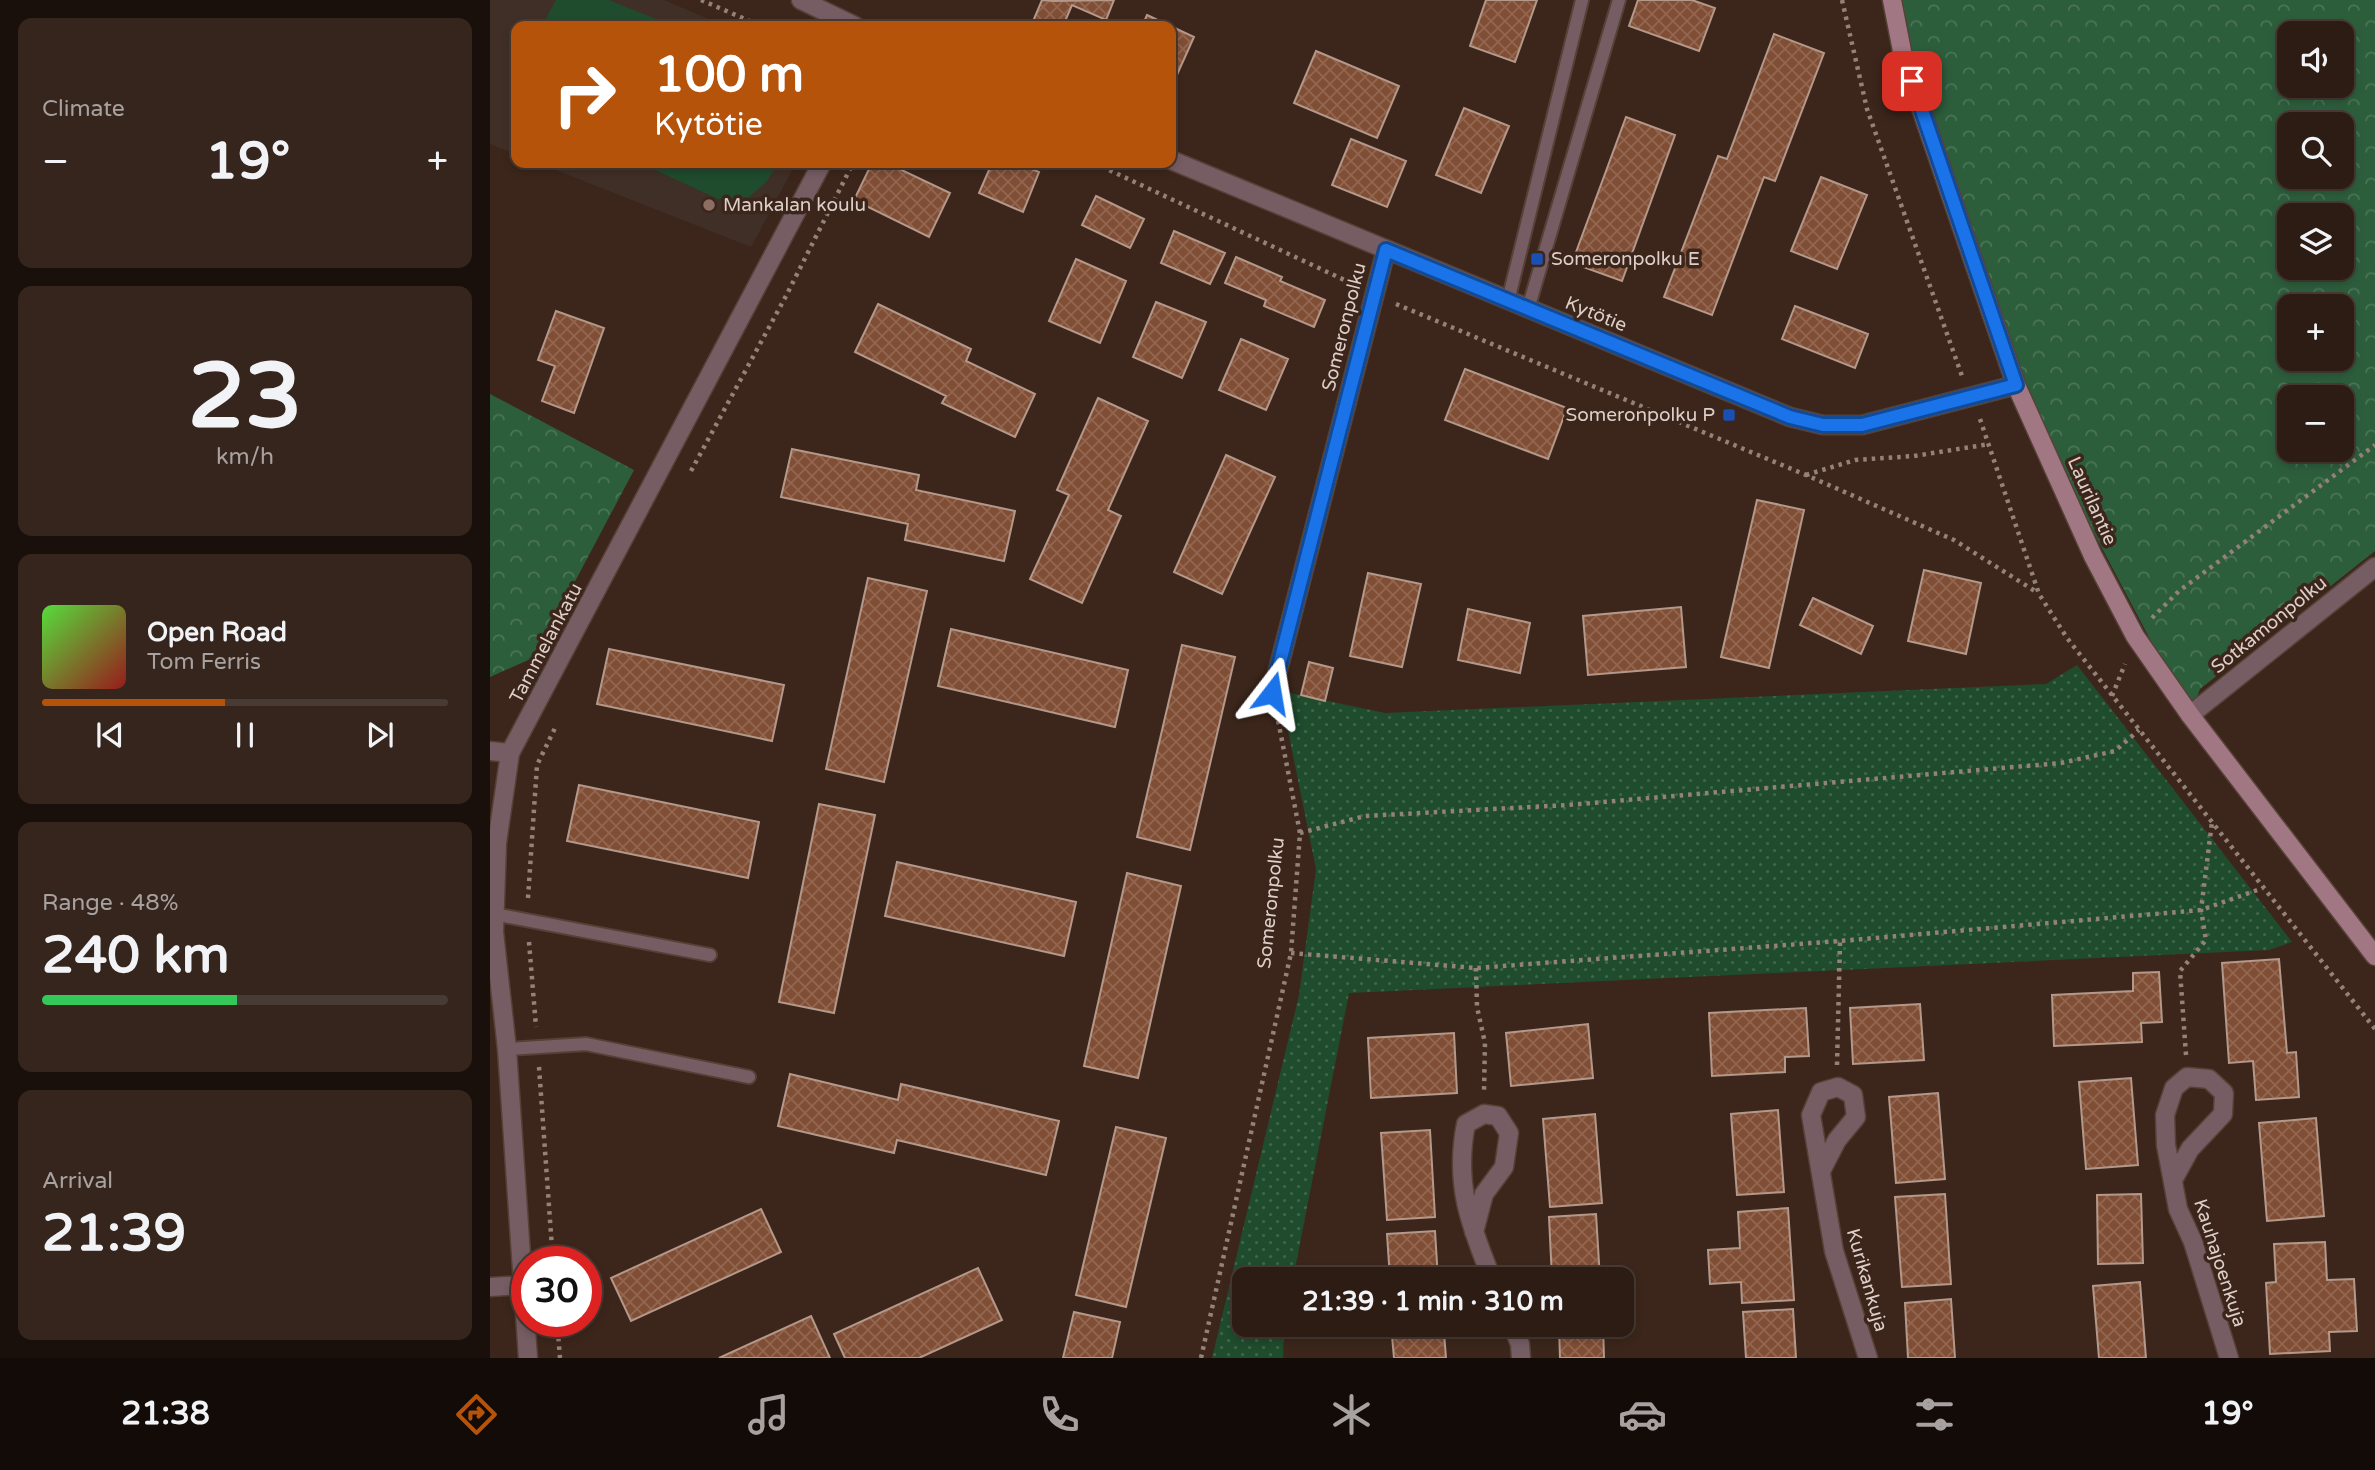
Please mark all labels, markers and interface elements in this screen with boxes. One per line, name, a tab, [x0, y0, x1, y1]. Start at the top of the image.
map controls	[2277, 21, 2354, 462]
button: sound	[2277, 21, 2354, 98]
text: 100 m	[654, 46, 804, 105]
icon: right	[539, 49, 630, 140]
pin	[1882, 51, 1942, 111]
icon: arrive	[1893, 62, 1931, 100]
text: Climate	[42, 95, 125, 123]
text: Kytötie	[654, 106, 763, 144]
button: search	[2277, 112, 2354, 189]
text: 19°	[205, 130, 290, 193]
text: −	[42, 139, 69, 185]
text: +	[427, 139, 448, 185]
place label: Mankalan koulu	[723, 194, 866, 216]
marker: Mankalan koulu	[701, 197, 717, 213]
button: layers	[2277, 203, 2354, 280]
place label: Someronpolku E	[1551, 248, 1700, 270]
marker: Someronpolku E	[1529, 251, 1545, 267]
street label: Someronpolku	[1317, 260, 1371, 394]
street label: Kytötie	[1562, 292, 1630, 336]
button: +	[2277, 294, 2354, 371]
text: 23	[188, 342, 302, 452]
button: −	[2277, 385, 2354, 462]
place label: Someronpolku P	[1566, 404, 1715, 426]
marker: Someronpolku P	[1721, 407, 1737, 423]
text: km/h	[216, 443, 274, 471]
street label: Laurilantie	[2063, 453, 2121, 549]
street label: Sotkamonpolku	[2207, 572, 2331, 678]
street label: Tammelankatu	[505, 579, 587, 707]
text: Open Road	[147, 617, 287, 648]
text: Tom Ferris	[147, 648, 261, 676]
position arrow	[1235, 656, 1309, 730]
icon: previous	[91, 716, 129, 754]
icon: pause	[226, 716, 264, 754]
icon: next	[361, 716, 399, 754]
street label: Someronpolku	[1253, 836, 1289, 970]
text: Range · 48%	[42, 889, 178, 917]
text: 240 km	[42, 924, 230, 987]
text: Arrival	[42, 1167, 113, 1195]
street label: Kauhajoenkuja	[2189, 1196, 2251, 1330]
text: 21:39	[42, 1202, 186, 1265]
street label: Kurikankuja	[1842, 1226, 1892, 1334]
speed limit sign: 30	[511, 1246, 602, 1337]
text: 21:39 · 1 min · 310 m	[1302, 1286, 1564, 1317]
icon: directions	[452, 1390, 501, 1439]
icon: music	[744, 1390, 793, 1439]
icon: phone	[1035, 1390, 1084, 1439]
icon: climate	[1327, 1390, 1376, 1439]
icon: car	[1618, 1390, 1667, 1439]
icon: filters	[1910, 1390, 1959, 1439]
text: 21:38	[121, 1395, 210, 1433]
text: 19°	[2201, 1395, 2254, 1433]

